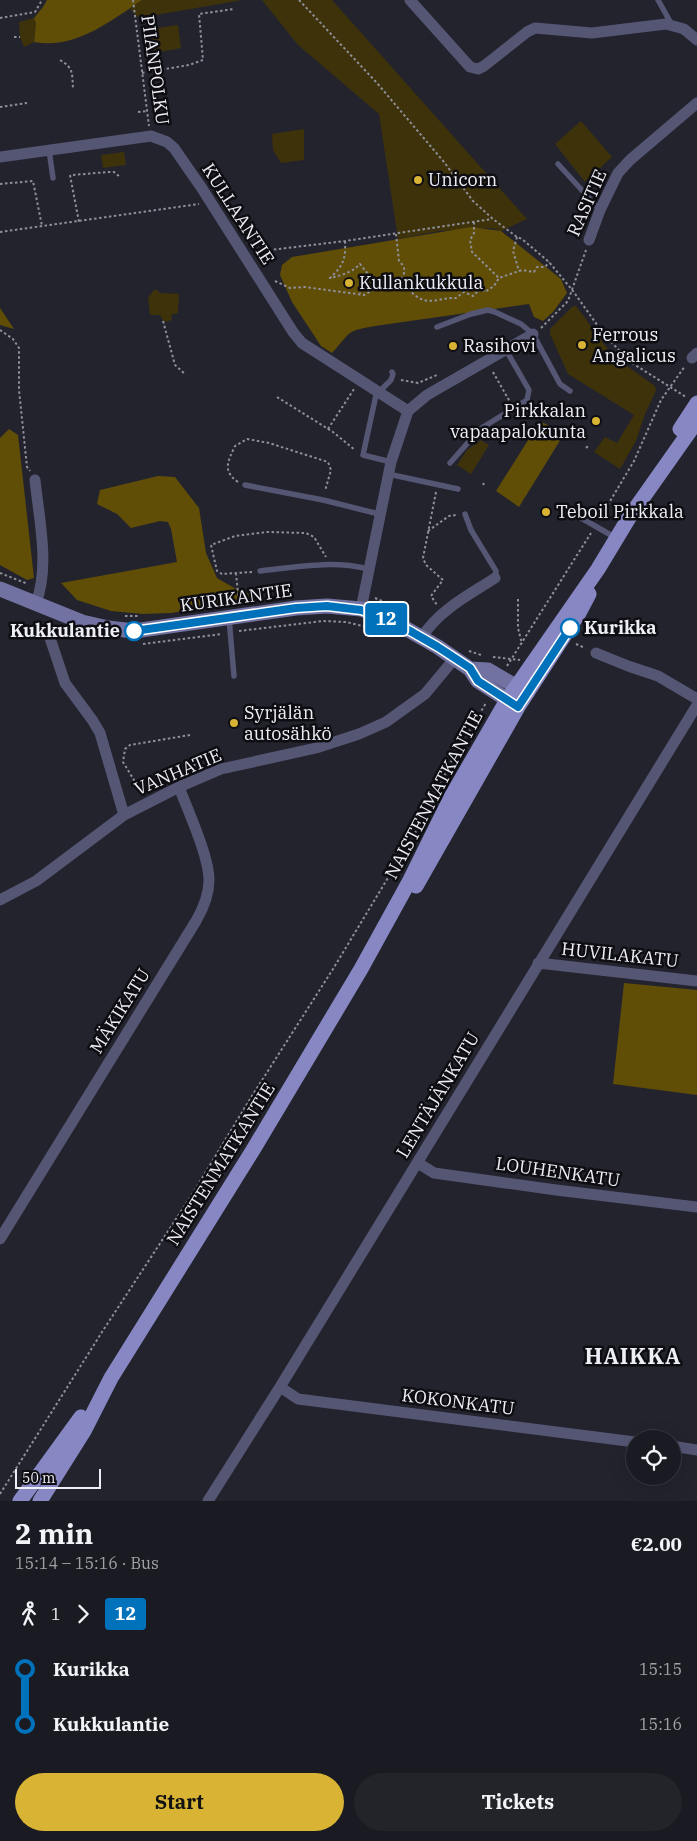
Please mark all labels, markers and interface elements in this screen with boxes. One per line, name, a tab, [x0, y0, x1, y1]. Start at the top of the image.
street label: PIIANPOLKU	[136, 13, 175, 126]
street label: KULLAANTIE	[197, 159, 280, 269]
street label: RASITIE	[562, 166, 611, 240]
place label: Unicorn	[428, 168, 497, 191]
marker: Unicorn	[412, 174, 424, 186]
place label: Kullankukkula	[359, 271, 483, 294]
marker: Kullankukkula	[343, 277, 355, 289]
place label: Ferrous Angalicus	[592, 323, 676, 367]
place label: Rasihovi	[463, 334, 536, 357]
marker: Ferrous Angalicus	[576, 339, 588, 351]
marker: Rasihovi	[447, 340, 459, 352]
place label: Pirkkalan vapaapalokunta	[450, 399, 586, 443]
marker: Pirkkalan vapaapalokunta	[590, 415, 602, 427]
place label: Teboil Pirkkala	[556, 500, 684, 523]
marker: Teboil Pirkkala	[540, 506, 552, 518]
street label: KURIKANTIE	[178, 578, 293, 617]
line badge: 12	[364, 603, 408, 635]
text: 12	[375, 607, 397, 630]
place label: Kurikka	[584, 616, 657, 639]
marker: Kurikka	[560, 618, 580, 638]
place label: Kukkulantie	[10, 619, 120, 642]
marker: Kukkulantie	[124, 621, 144, 641]
place label: Syrjälän autosähkö	[244, 701, 332, 745]
street label: NAISTENMATKANTIE	[379, 707, 488, 883]
marker: Syrjälän autosähkö	[228, 717, 240, 729]
street label: VANHATIE	[131, 743, 225, 800]
street label: HUVILAKATU	[560, 937, 680, 972]
street label: MÄKIKATU	[84, 964, 155, 1058]
street label: LENTÄJÄNKATU	[391, 1028, 484, 1162]
street label: NAISTENMATKANTIE	[161, 1078, 280, 1249]
street label: LOUHENKATU	[494, 1151, 622, 1192]
district label: HAIKKA	[585, 1341, 681, 1370]
street label: KOKONKATU	[400, 1383, 516, 1420]
map controls	[626, 1430, 681, 1485]
button: locate	[626, 1430, 681, 1485]
scale bar	[15, 1466, 101, 1489]
text: 50 m	[22, 1469, 55, 1487]
text: 2 min	[15, 1515, 93, 1552]
text: €2.00	[631, 1532, 682, 1556]
text: 15:14 – 15:16 · Bus	[15, 1553, 159, 1573]
icon: walk	[15, 1600, 43, 1628]
icon: forward	[69, 1600, 97, 1628]
text: 12	[115, 1602, 136, 1625]
text: 1	[51, 1604, 61, 1624]
text: Kurikka	[53, 1657, 130, 1681]
text: 15:15	[639, 1659, 682, 1679]
text: Kukkulantie	[53, 1712, 169, 1736]
text: 15:16	[639, 1714, 682, 1734]
button: Start	[15, 1773, 344, 1831]
button: Tickets	[354, 1773, 682, 1831]

